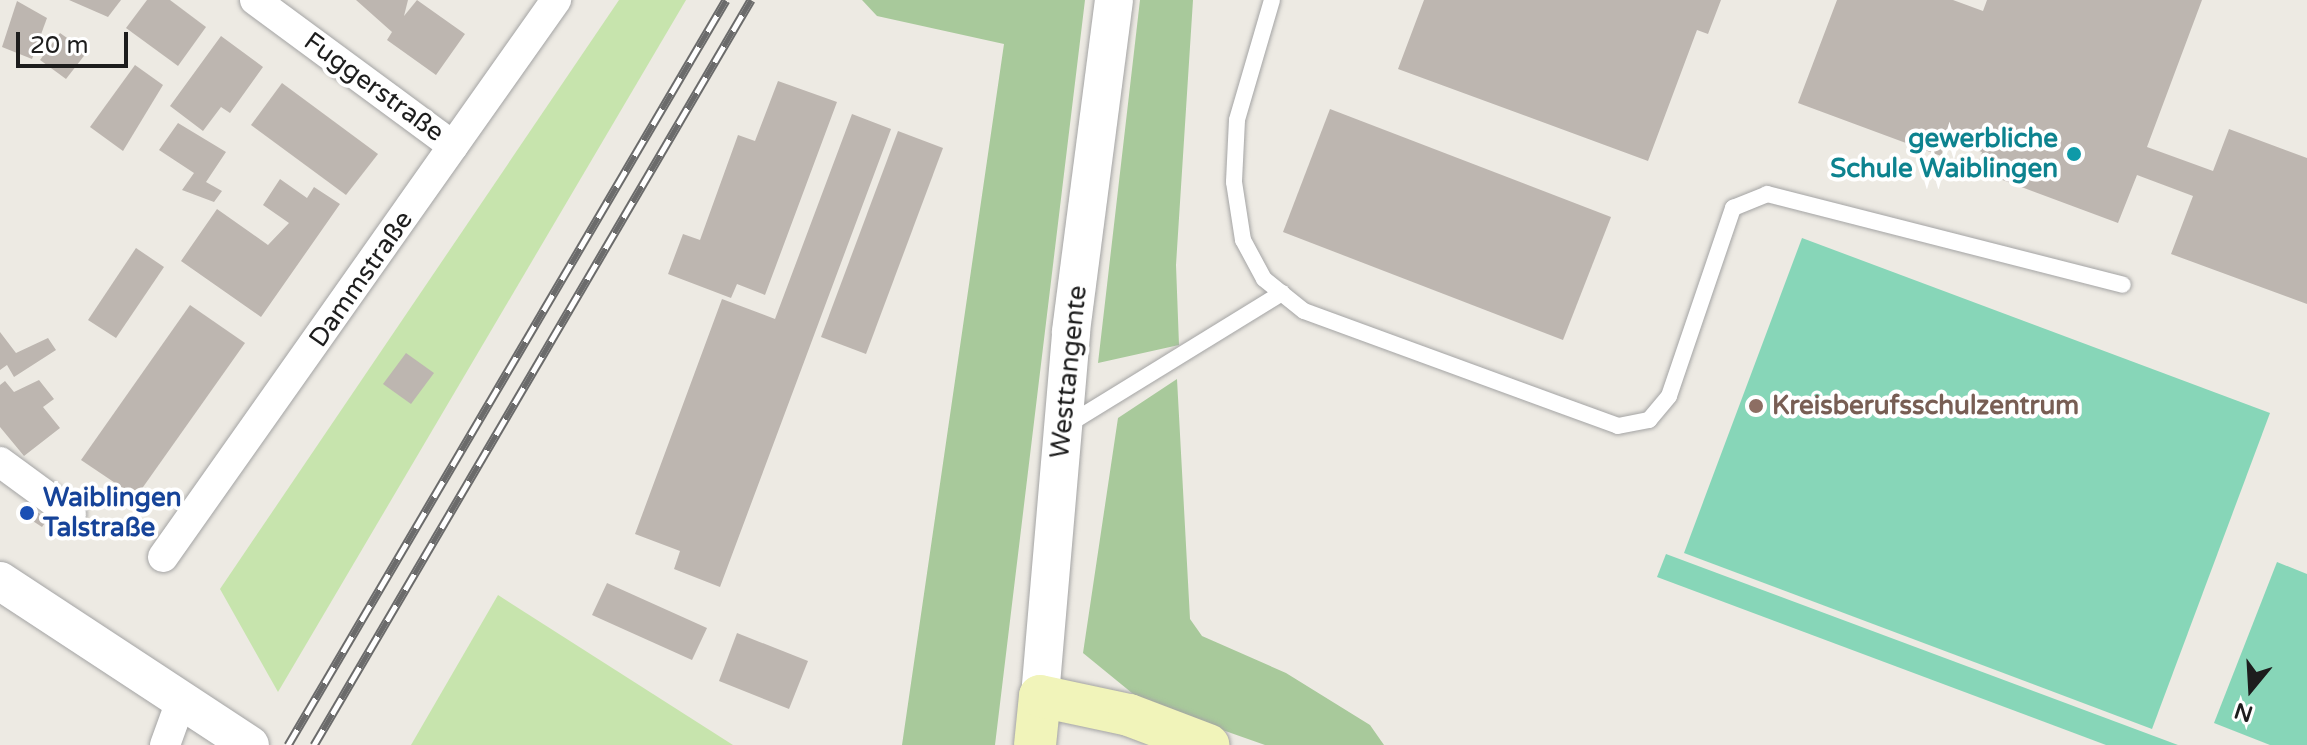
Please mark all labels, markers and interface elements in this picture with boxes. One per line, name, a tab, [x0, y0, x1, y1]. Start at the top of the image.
scale bar	[20, 16, 132, 66]
street label: Fuggerstraße	[298, 26, 450, 148]
text: 20 m	[30, 31, 88, 60]
place label: gewerbliche Schule Waiblingen	[1830, 123, 2058, 184]
marker: gewerbliche Schule Waiblingen	[2065, 145, 2083, 163]
street label: Dammstraße	[303, 205, 419, 353]
street label: Westtangente	[1044, 284, 1094, 460]
place label: Kreisberufsschulzentrum	[1772, 390, 2079, 422]
marker: Kreisberufsschulzentrum	[1747, 397, 1765, 415]
place label: Waiblingen Talstraße	[43, 482, 181, 544]
marker: Waiblingen Talstraße	[18, 504, 36, 522]
north arrow	[2211, 649, 2291, 729]
text: N	[2231, 697, 2256, 727]

